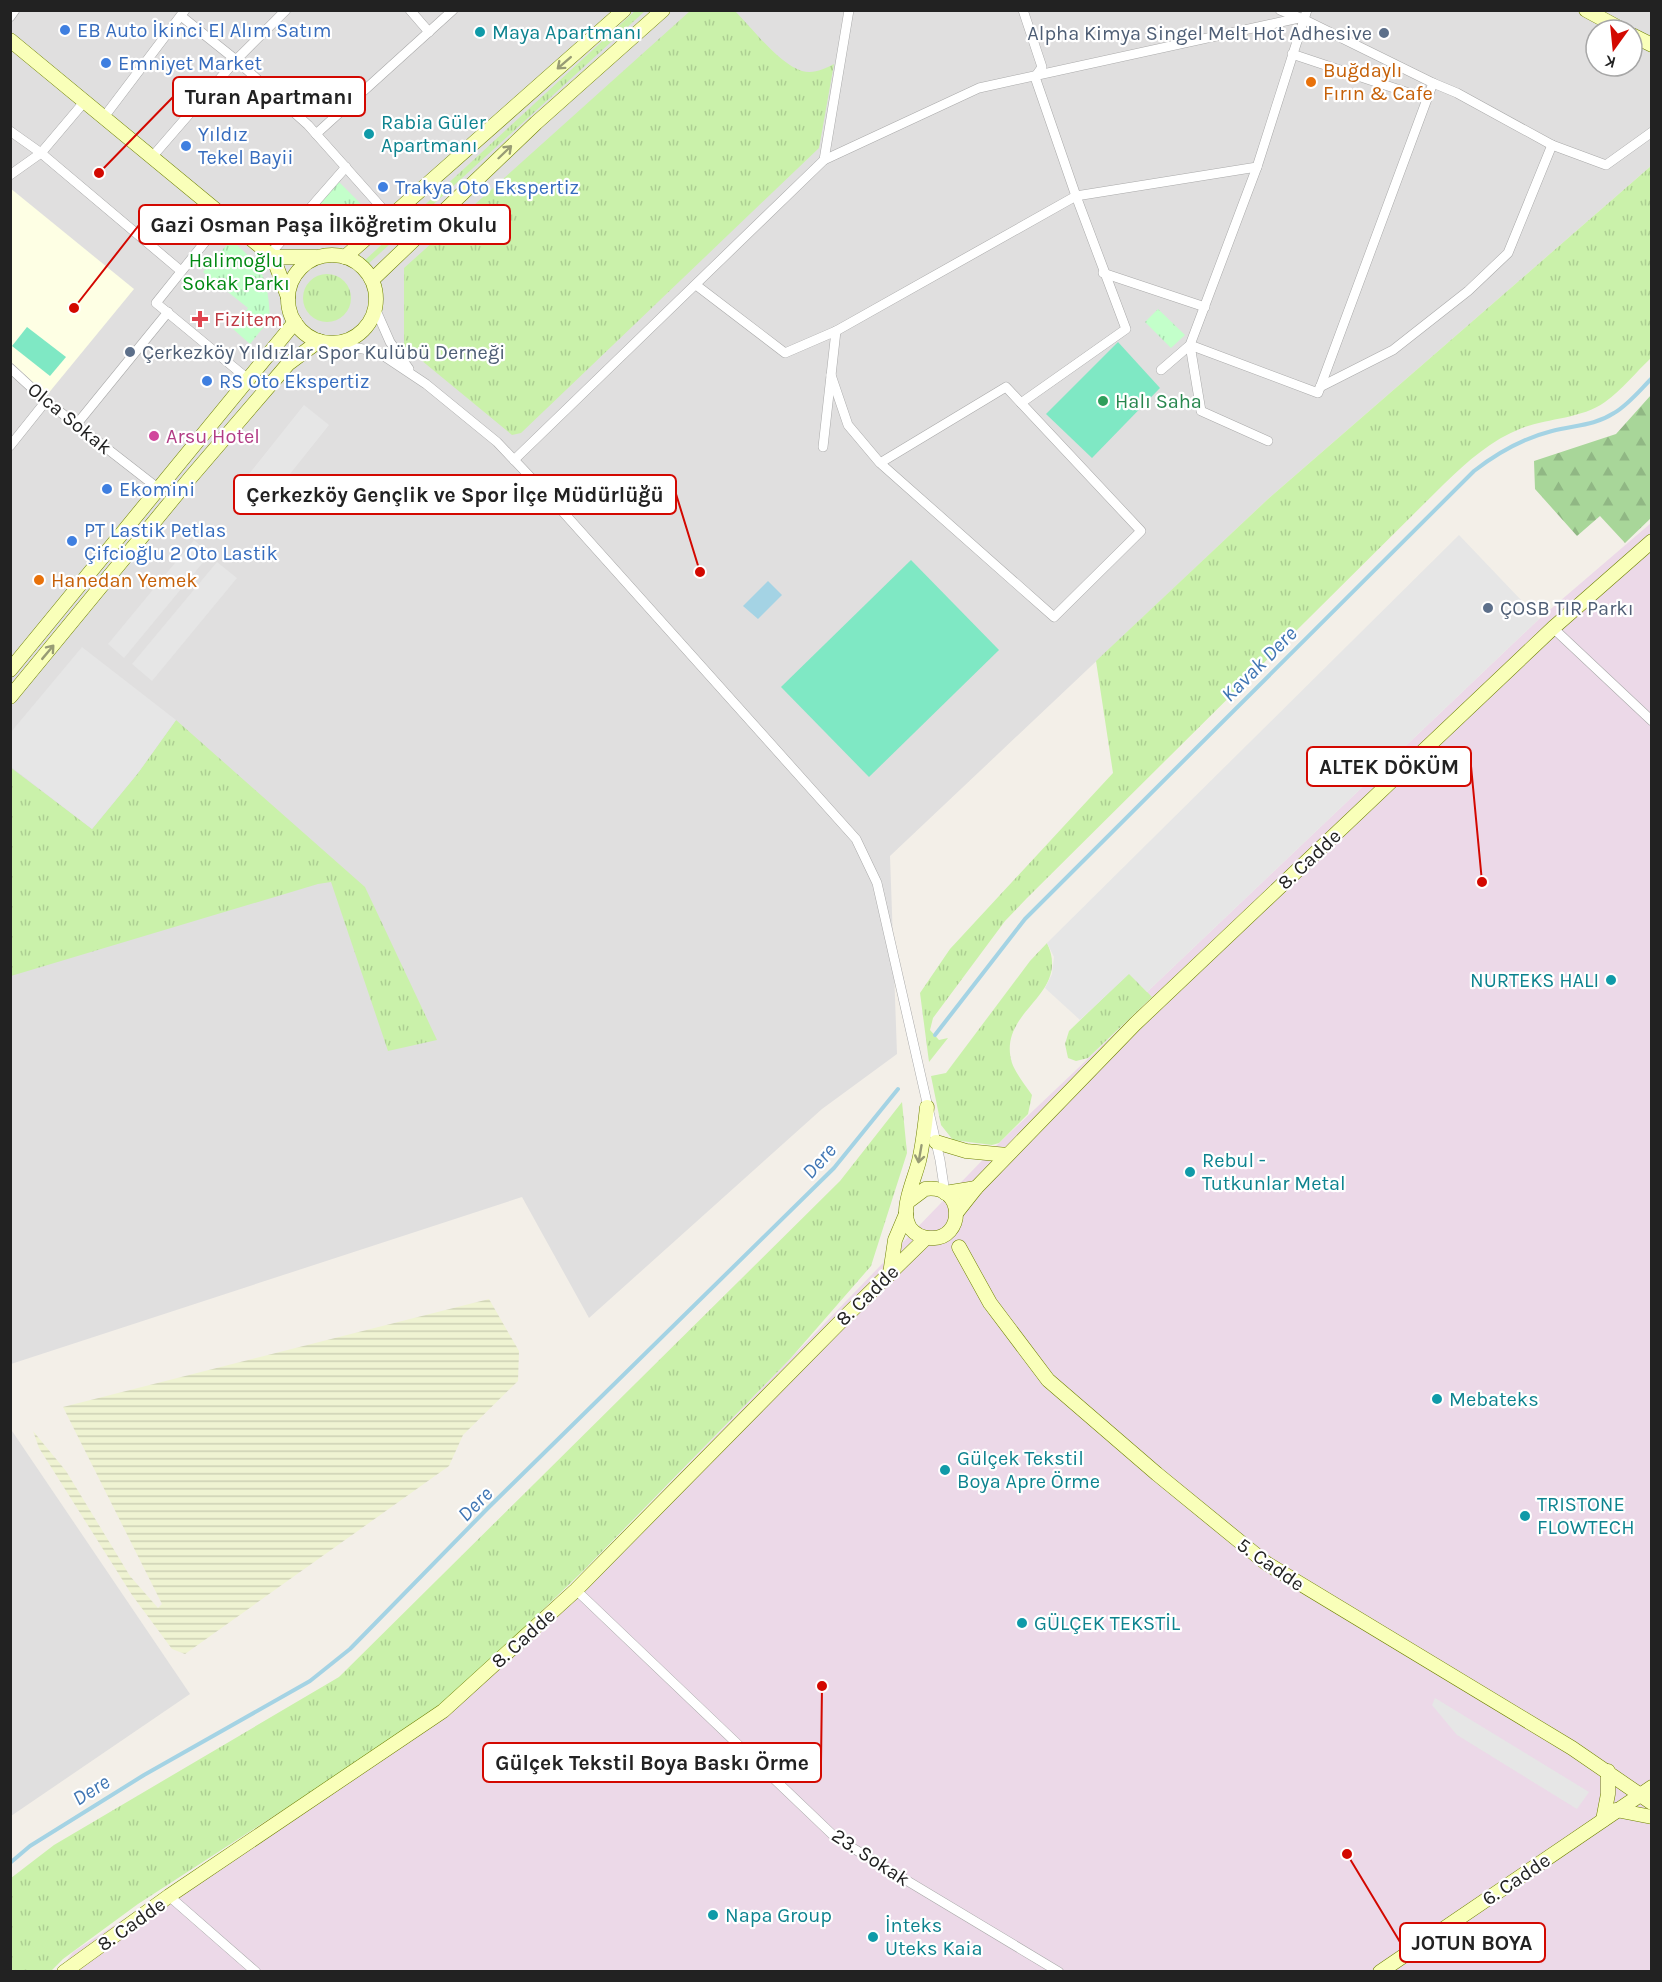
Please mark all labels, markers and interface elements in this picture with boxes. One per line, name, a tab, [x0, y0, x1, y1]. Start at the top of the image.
north arrow	[1584, 18, 1644, 78]
place label: EB Auto İkinci El Alım Satım	[77, 19, 332, 42]
place label: Maya Apartmanı	[492, 21, 642, 44]
place label: Alpha Kimya Singel Melt Hot Adhesive	[1027, 22, 1372, 45]
marker: EB Auto İkinci El Alım Satım	[58, 23, 72, 37]
marker: Maya Apartmanı	[473, 25, 487, 39]
marker: Alpha Kimya Singel Melt Hot Adhesive	[1377, 26, 1391, 40]
text: K	[1602, 51, 1618, 73]
place label: Emniyet Market	[118, 52, 263, 75]
marker: Emniyet Market	[99, 56, 113, 70]
one-way arrow	[557, 56, 572, 70]
place label: Buğdaylı Fırın & Cafe	[1323, 59, 1433, 105]
marker: Buğdaylı Fırın & Cafe	[1304, 75, 1318, 89]
callout: Turan Apartmanı	[173, 77, 365, 116]
text: Turan Apartmanı	[185, 85, 353, 109]
place label: Rabia Güler Apartmanı	[381, 111, 487, 157]
place label: Yıldız Tekel Bayii	[198, 123, 293, 169]
marker: Rabia Güler Apartmanı	[362, 127, 376, 141]
marker: Yıldız Tekel Bayii	[179, 139, 193, 153]
one-way arrow	[498, 145, 513, 160]
place label: Trakya Oto Ekspertiz	[395, 176, 579, 199]
marker: Trakya Oto Ekspertiz	[376, 180, 390, 194]
callout: Gazi Osman Paşa İlköğretim Okulu	[139, 205, 510, 244]
text: Gazi Osman Paşa İlköğretim Okulu	[151, 212, 497, 237]
park label: Halimoğlu Sokak Parkı	[182, 249, 290, 295]
place label: Fizitem	[214, 308, 282, 331]
marker: Fizitem	[191, 310, 209, 328]
place label: Çerkezköy Yıldızlar Spor Kulübü Derneği	[142, 341, 505, 364]
marker: Çerkezköy Yıldızlar Spor Kulübü Derneği	[123, 345, 137, 359]
place label: RS Oto Ekspertiz	[219, 370, 369, 393]
marker: RS Oto Ekspertiz	[200, 374, 214, 388]
street label: Olca Sokak	[23, 378, 116, 459]
place label: Halı Saha	[1115, 390, 1202, 413]
marker: Halı Saha	[1096, 394, 1110, 408]
place label: Arsu Hotel	[166, 425, 260, 448]
marker: Arsu Hotel	[147, 429, 161, 443]
callout: Çerkezköy Gençlik ve Spor İlçe Müdürlüğü	[234, 475, 676, 514]
place label: Ekomini	[119, 478, 195, 501]
marker: Ekomini	[100, 482, 114, 496]
text: Çerkezköy Gençlik ve Spor İlçe Müdürlüğü	[246, 482, 664, 507]
place label: PT Lastik Petlas Çifcioğlu 2 Oto Lastik	[84, 519, 278, 565]
marker: PT Lastik Petlas Çifcioğlu 2 Oto Lastik	[65, 534, 79, 548]
place label: Hanedan Yemek	[51, 569, 198, 592]
marker: Hanedan Yemek	[32, 573, 46, 587]
place label: ÇOSB TIR Parkı	[1500, 597, 1634, 620]
marker: ÇOSB TIR Parkı	[1481, 601, 1495, 615]
water label: Kavak Dere	[1216, 621, 1302, 707]
one-way arrow	[41, 644, 54, 660]
callout: ALTEK DÖKÜM	[1307, 747, 1471, 786]
text: ALTEK DÖKÜM	[1319, 755, 1459, 779]
street label: 8. Cadde	[1273, 824, 1346, 894]
place label: NURTEKS HALI	[1470, 969, 1599, 992]
marker: NURTEKS HALI	[1604, 973, 1618, 987]
water label: Dere	[797, 1138, 841, 1184]
one-way arrow	[914, 1144, 925, 1164]
place label: Rebul - Tutkunlar Metal	[1202, 1149, 1346, 1195]
marker: Rebul - Tutkunlar Metal	[1183, 1165, 1197, 1179]
street label: 8. Cadde	[831, 1260, 903, 1331]
place label: Mebateks	[1449, 1388, 1539, 1411]
marker: Mebateks	[1430, 1392, 1444, 1406]
place label: Gülçek Tekstil Boya Apre Örme	[957, 1447, 1100, 1493]
marker: Gülçek Tekstil Boya Apre Örme	[938, 1463, 952, 1477]
water label: Dere	[453, 1481, 498, 1526]
place label: TRISTONE FLOWTECH	[1537, 1493, 1635, 1539]
marker: TRISTONE FLOWTECH	[1518, 1509, 1532, 1523]
street label: 5. Cadde	[1233, 1533, 1309, 1596]
street label: 8. Cadde	[487, 1604, 560, 1673]
place label: GÜLÇEK TEKSTİL	[1034, 1612, 1181, 1635]
marker: GÜLÇEK TEKSTİL	[1015, 1616, 1029, 1630]
callout: Gülçek Tekstil Boya Baskı Örme	[483, 1743, 821, 1782]
text: Gülçek Tekstil Boya Baskı Örme	[495, 1751, 809, 1775]
water label: Dere	[68, 1769, 114, 1811]
street label: 23. Sokak	[827, 1824, 914, 1891]
street label: 6. Cadde	[1478, 1848, 1555, 1910]
street label: 8. Cadde	[93, 1893, 170, 1956]
place label: Napa Group	[725, 1904, 832, 1927]
marker: Napa Group	[706, 1908, 720, 1922]
place label: İnteks Uteks Kaia	[885, 1914, 983, 1960]
callout: JOTUN BOYA	[1400, 1923, 1545, 1962]
marker: İnteks Uteks Kaia	[866, 1930, 880, 1944]
text: JOTUN BOYA	[1411, 1931, 1533, 1955]

